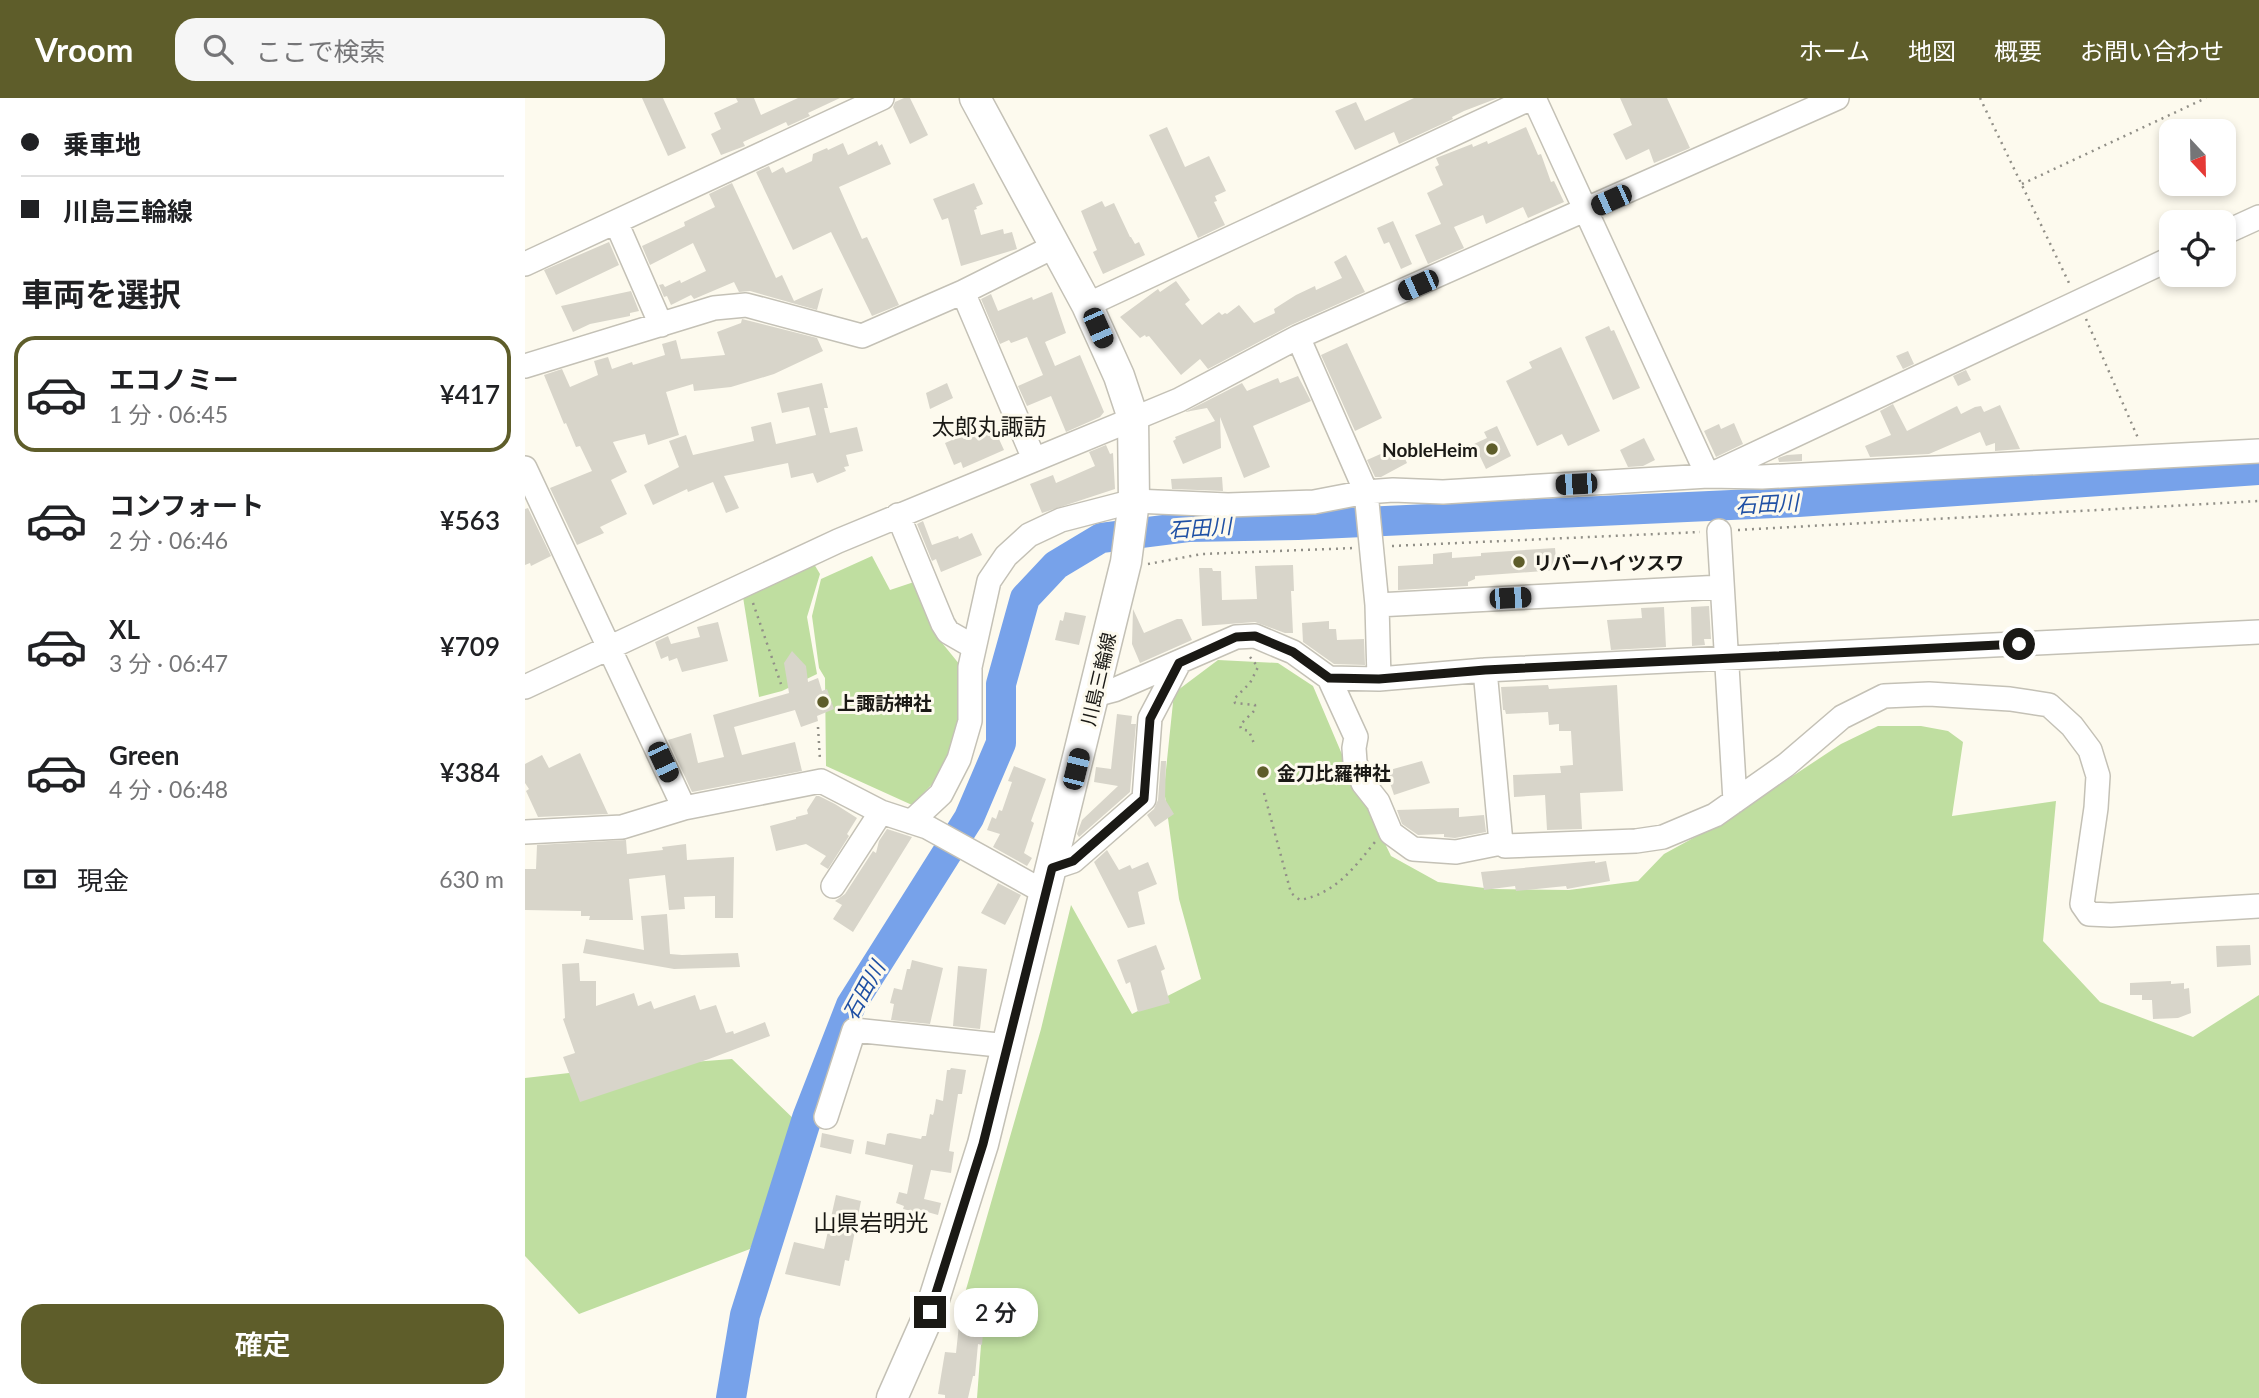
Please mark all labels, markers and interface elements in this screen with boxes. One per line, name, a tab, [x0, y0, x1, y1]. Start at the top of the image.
search box	[175, 18, 665, 81]
text: Vroom	[35, 29, 133, 69]
icon: search	[199, 30, 237, 68]
text: ここで検索	[255, 35, 385, 67]
text: ホーム	[1799, 36, 1870, 65]
text: 地図	[1908, 36, 1956, 65]
text: 概要	[1994, 36, 2042, 65]
text: お問い合わせ	[2080, 36, 2224, 65]
north arrow	[2159, 119, 2237, 196]
map controls	[2159, 119, 2236, 287]
text: 乗車地	[63, 128, 141, 160]
car	[1588, 182, 1635, 218]
text: 川島三輪線	[63, 195, 193, 227]
button: locate	[2159, 210, 2236, 287]
car	[1395, 267, 1442, 303]
text: 車両を選択	[21, 274, 181, 313]
car	[1080, 305, 1117, 351]
icon: car	[25, 363, 88, 426]
text: エコノミー	[109, 363, 239, 395]
text: ¥417	[440, 378, 500, 410]
text: 1 分 · 06:45	[109, 400, 228, 428]
district label: 太郎丸諏訪	[932, 412, 1047, 440]
place label: NobleHeim	[1382, 438, 1478, 461]
marker: NobleHeim	[1484, 441, 1500, 457]
car	[1555, 472, 1598, 496]
icon: car	[25, 489, 88, 552]
text: コンフォート	[109, 489, 264, 521]
water label: 石田川	[1735, 489, 1801, 517]
text: ¥563	[440, 504, 500, 536]
water label: 石田川	[1168, 512, 1234, 542]
text: 2 分 · 06:46	[109, 526, 228, 554]
place label: リバーハイツスワ	[1533, 551, 1684, 574]
marker: リバーハイツスワ	[1511, 554, 1527, 570]
car	[1489, 586, 1532, 610]
text: XL	[109, 613, 140, 645]
icon: car	[25, 615, 88, 678]
route start	[2003, 628, 2035, 660]
text: ¥709	[440, 630, 500, 662]
street label: 川島三輪線	[1076, 630, 1120, 728]
text: 3 分 · 06:47	[109, 649, 228, 677]
place label: 上諏訪神社	[837, 691, 932, 714]
marker: 上諏訪神社	[815, 694, 831, 710]
text: Green	[109, 739, 179, 771]
car	[645, 739, 682, 785]
icon: car	[25, 741, 88, 804]
car	[1061, 746, 1092, 792]
text: ¥384	[440, 756, 500, 788]
place label: 金刀比羅神社	[1277, 761, 1391, 784]
marker: 金刀比羅神社	[1255, 764, 1271, 780]
text: 4 分 · 06:48	[109, 775, 228, 803]
icon: cash	[21, 860, 59, 898]
text: 現金	[77, 864, 129, 896]
text: 630 m	[439, 865, 504, 893]
water label: 石田川	[837, 955, 890, 1024]
district label: 山県岩明光	[814, 1208, 929, 1236]
callout: 2 分	[955, 1288, 1039, 1336]
route end	[914, 1296, 946, 1328]
text: 2 分	[975, 1298, 1017, 1326]
button: 確定	[21, 1304, 504, 1384]

